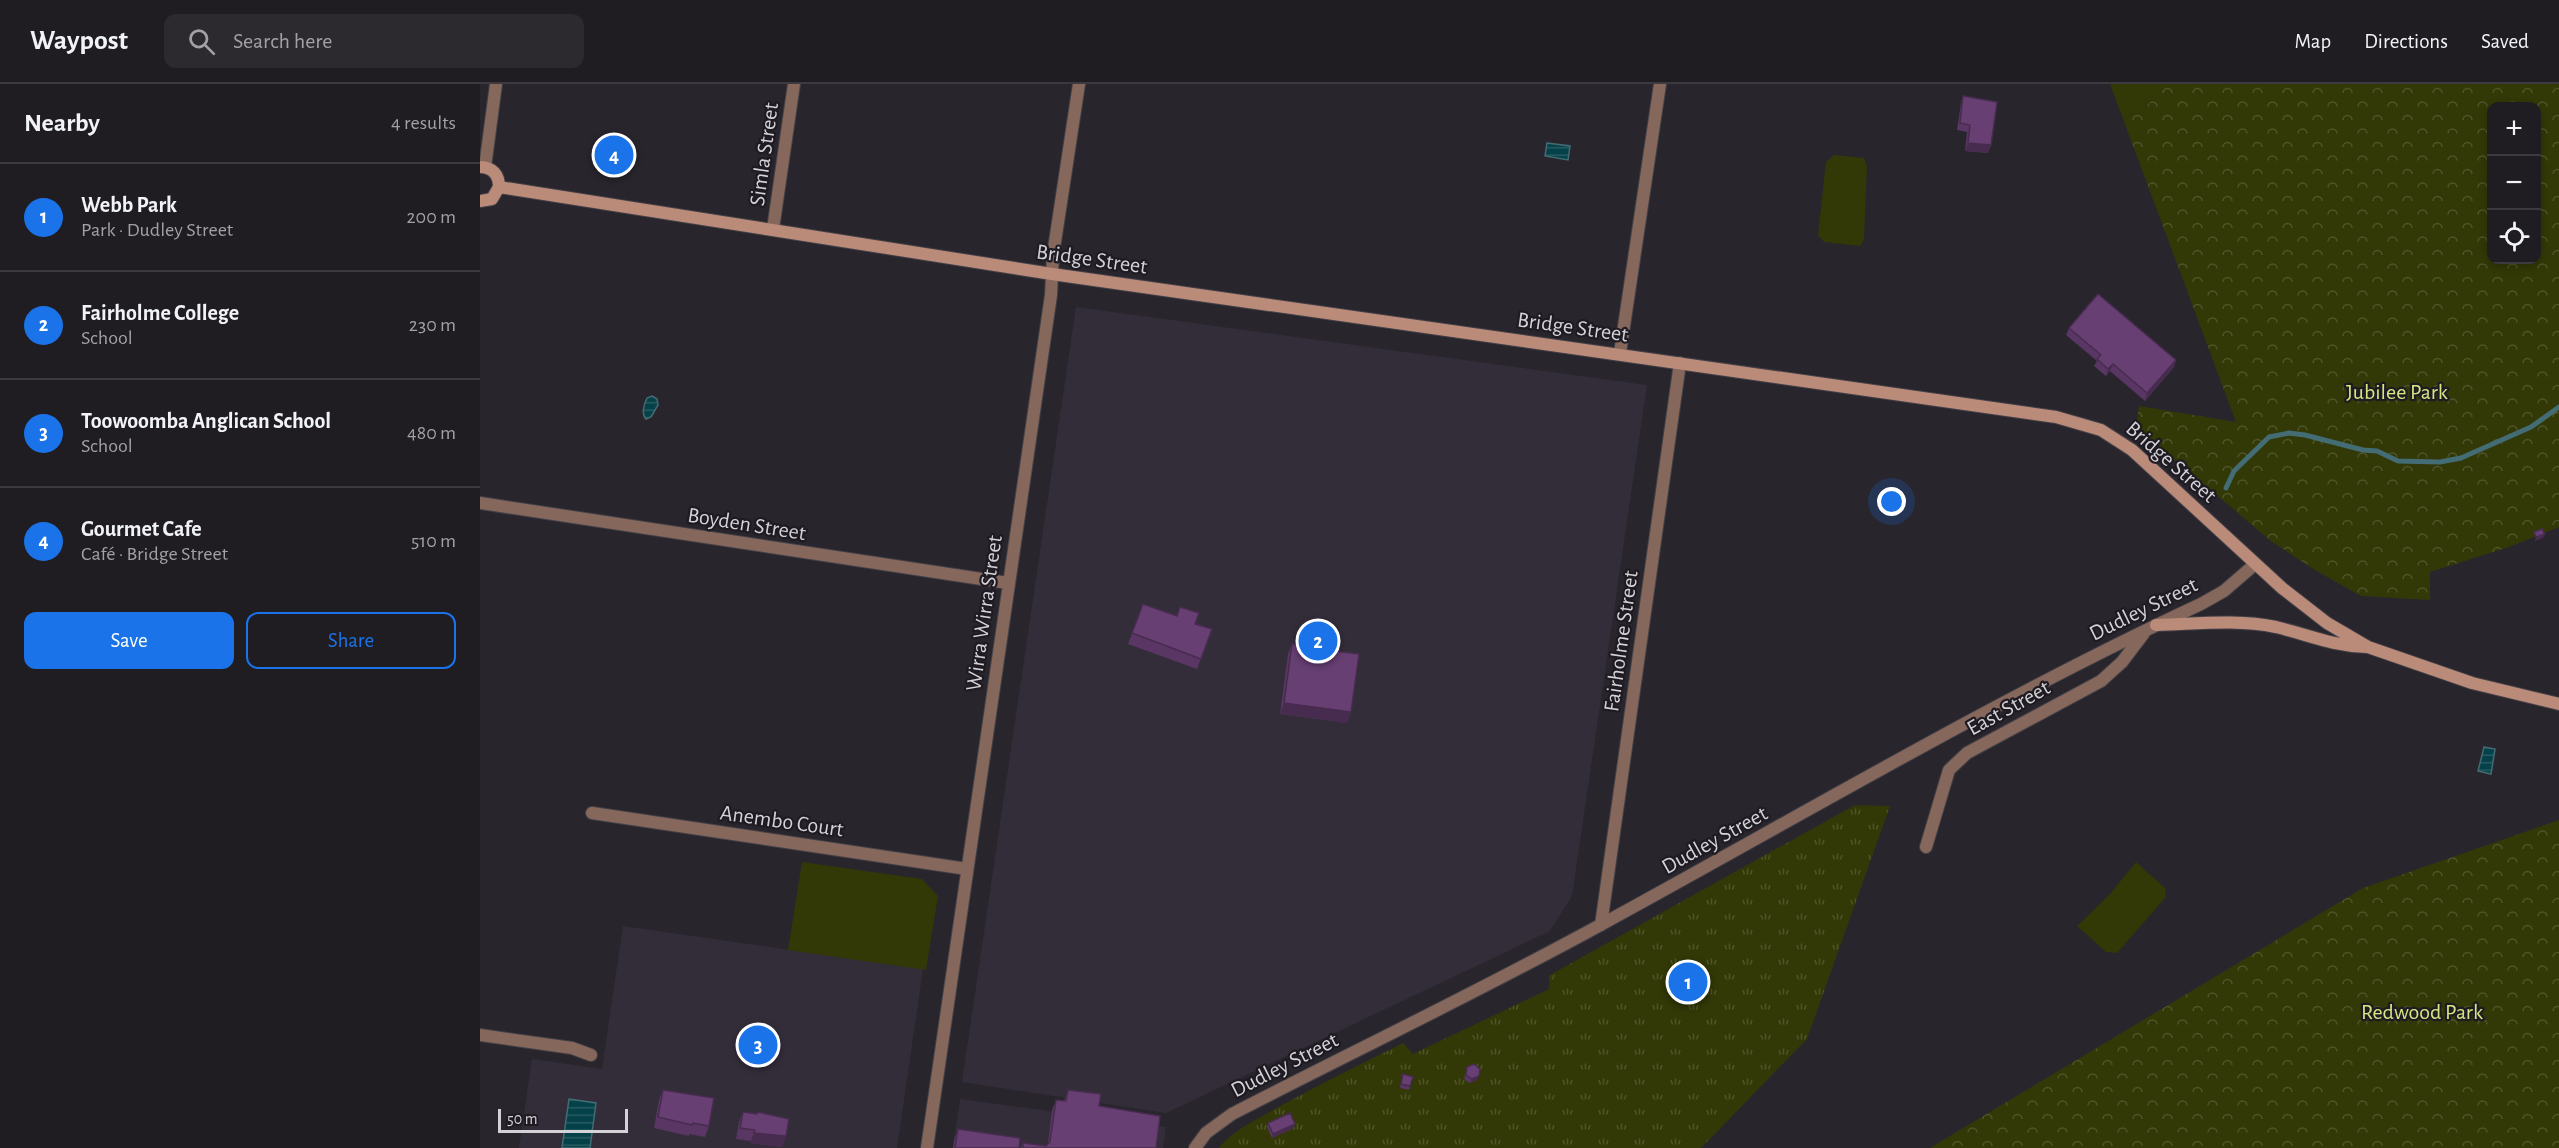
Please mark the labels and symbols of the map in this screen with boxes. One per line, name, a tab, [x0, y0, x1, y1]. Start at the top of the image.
street label: Simla Street	[746, 101, 782, 207]
pin: 4	[594, 132, 634, 178]
street label: Bridge Street	[1035, 240, 1149, 278]
street label: Bridge Street	[1516, 308, 1630, 346]
park label: Jubilee Park	[2346, 381, 2448, 403]
street label: Bridge Street	[2122, 417, 2221, 507]
your location	[1877, 487, 1906, 516]
street label: Boyden Street	[686, 504, 808, 544]
street label: Wirra Wirra Street	[962, 534, 1006, 693]
street label: Fairholme Street	[1600, 569, 1642, 713]
street label: Dudley Street	[2086, 573, 2201, 644]
pin: 2	[1298, 618, 1338, 664]
street label: East Street	[1963, 676, 2054, 740]
street label: Anembo Court	[719, 801, 845, 841]
street label: Dudley Street	[1658, 802, 1771, 878]
pin: 1	[1668, 960, 1708, 1004]
park label: Redwood Park	[2361, 1001, 2483, 1023]
pin: 3	[738, 1022, 778, 1068]
street label: Dudley Street	[1227, 1028, 1342, 1101]
scale bar	[498, 1106, 628, 1134]

